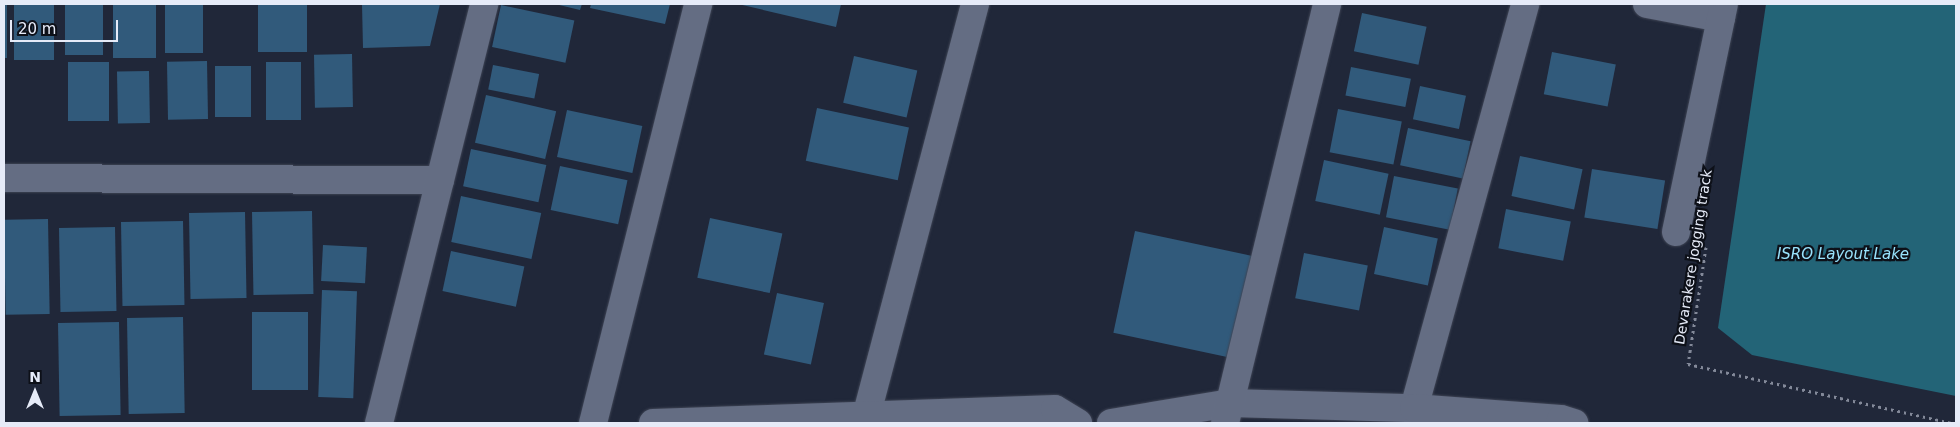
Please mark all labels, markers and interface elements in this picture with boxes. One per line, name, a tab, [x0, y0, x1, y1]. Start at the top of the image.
scale bar	[12, 10, 120, 42]
text: 20 m	[18, 20, 56, 38]
street label: Devarakere jogging track	[1671, 168, 1715, 346]
water label: ISRO Layout Lake	[1777, 246, 1909, 264]
north arrow	[10, 367, 60, 417]
text: N	[29, 369, 41, 385]

